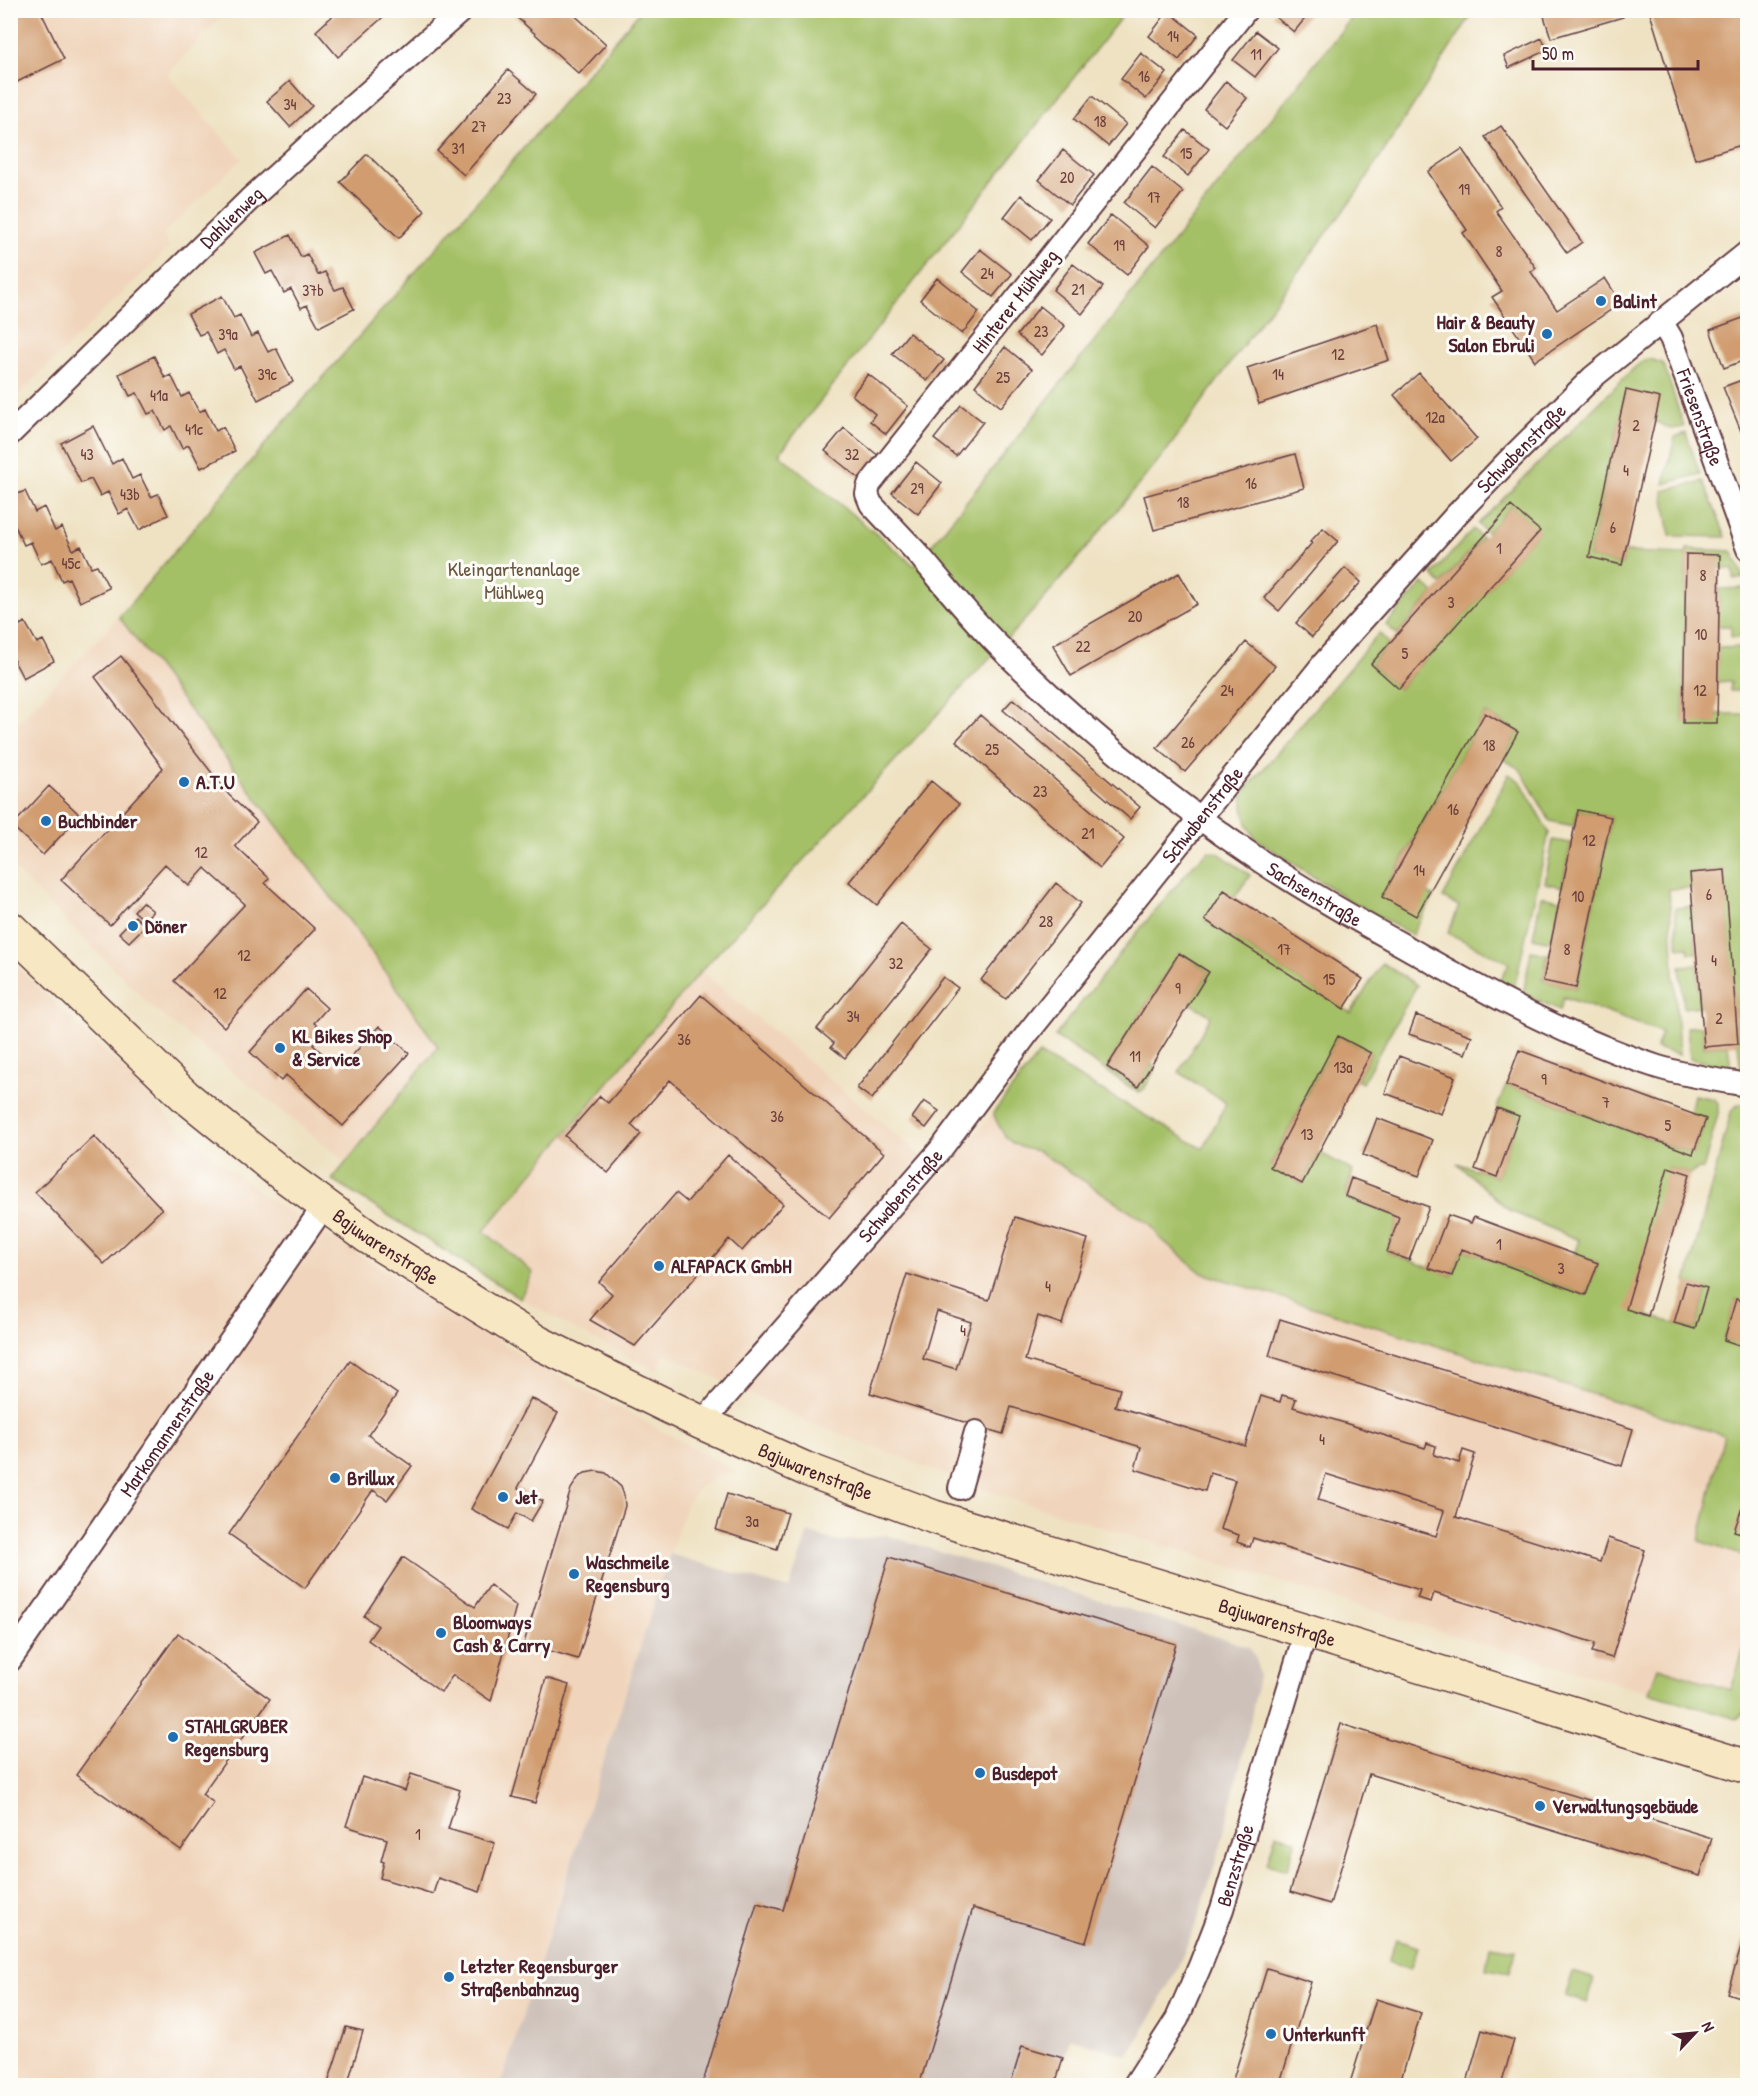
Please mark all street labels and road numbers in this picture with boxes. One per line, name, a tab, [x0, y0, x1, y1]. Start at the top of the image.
street label: Dahlienweg	[194, 180, 269, 254]
street label: Hinterer Mühlweg	[965, 243, 1064, 358]
street label: Friesenstraße	[1670, 364, 1731, 469]
street label: Schwabenstraße	[1470, 397, 1572, 499]
street label: Schwabenstraße	[1155, 760, 1249, 868]
street label: Sachsenstraße	[1262, 855, 1367, 933]
street label: Schwabenstraße	[852, 1142, 949, 1248]
street label: Bajuwarenstraße	[328, 1202, 444, 1291]
street label: Markomannenstraße	[113, 1364, 220, 1502]
street label: Bajuwarenstraße	[754, 1436, 877, 1506]
street label: Bajuwarenstraße	[1216, 1591, 1339, 1653]
street label: Benzstraße	[1210, 1821, 1260, 1910]

